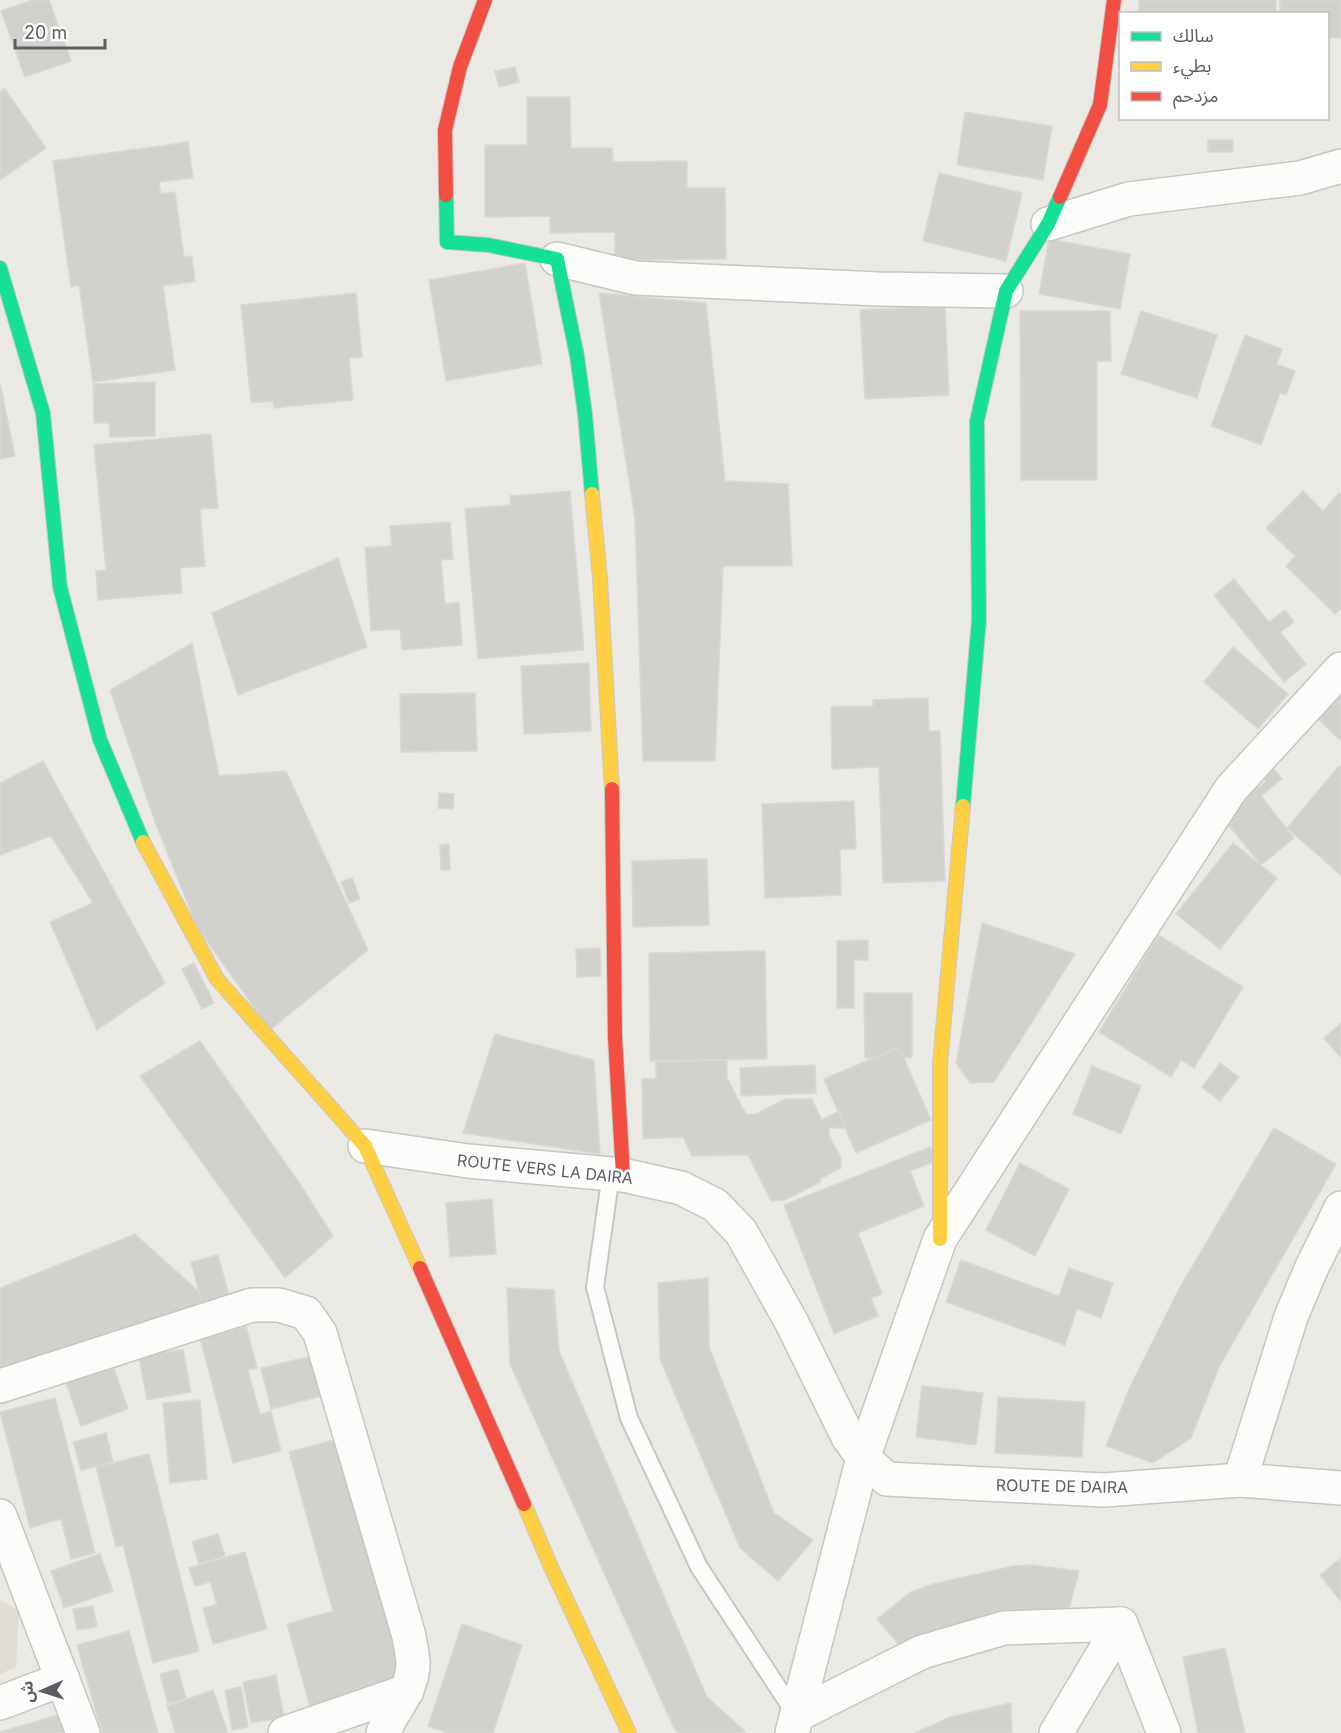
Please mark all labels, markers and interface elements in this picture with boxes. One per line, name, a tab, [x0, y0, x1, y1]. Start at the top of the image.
scale bar	[15, 12, 105, 50]
legend	[1119, 12, 1329, 120]
text: 20 m	[24, 22, 67, 43]
text: سالك	[1173, 25, 1214, 46]
text: بطيء	[1173, 55, 1211, 79]
text: مزدحم	[1173, 85, 1218, 109]
street label: ROUTE VERS LA DAIRA	[456, 1150, 634, 1188]
street label: ROUTE DE DAIRA	[996, 1475, 1128, 1497]
north arrow	[12, 1661, 72, 1721]
text: ش	[16, 1680, 38, 1703]

